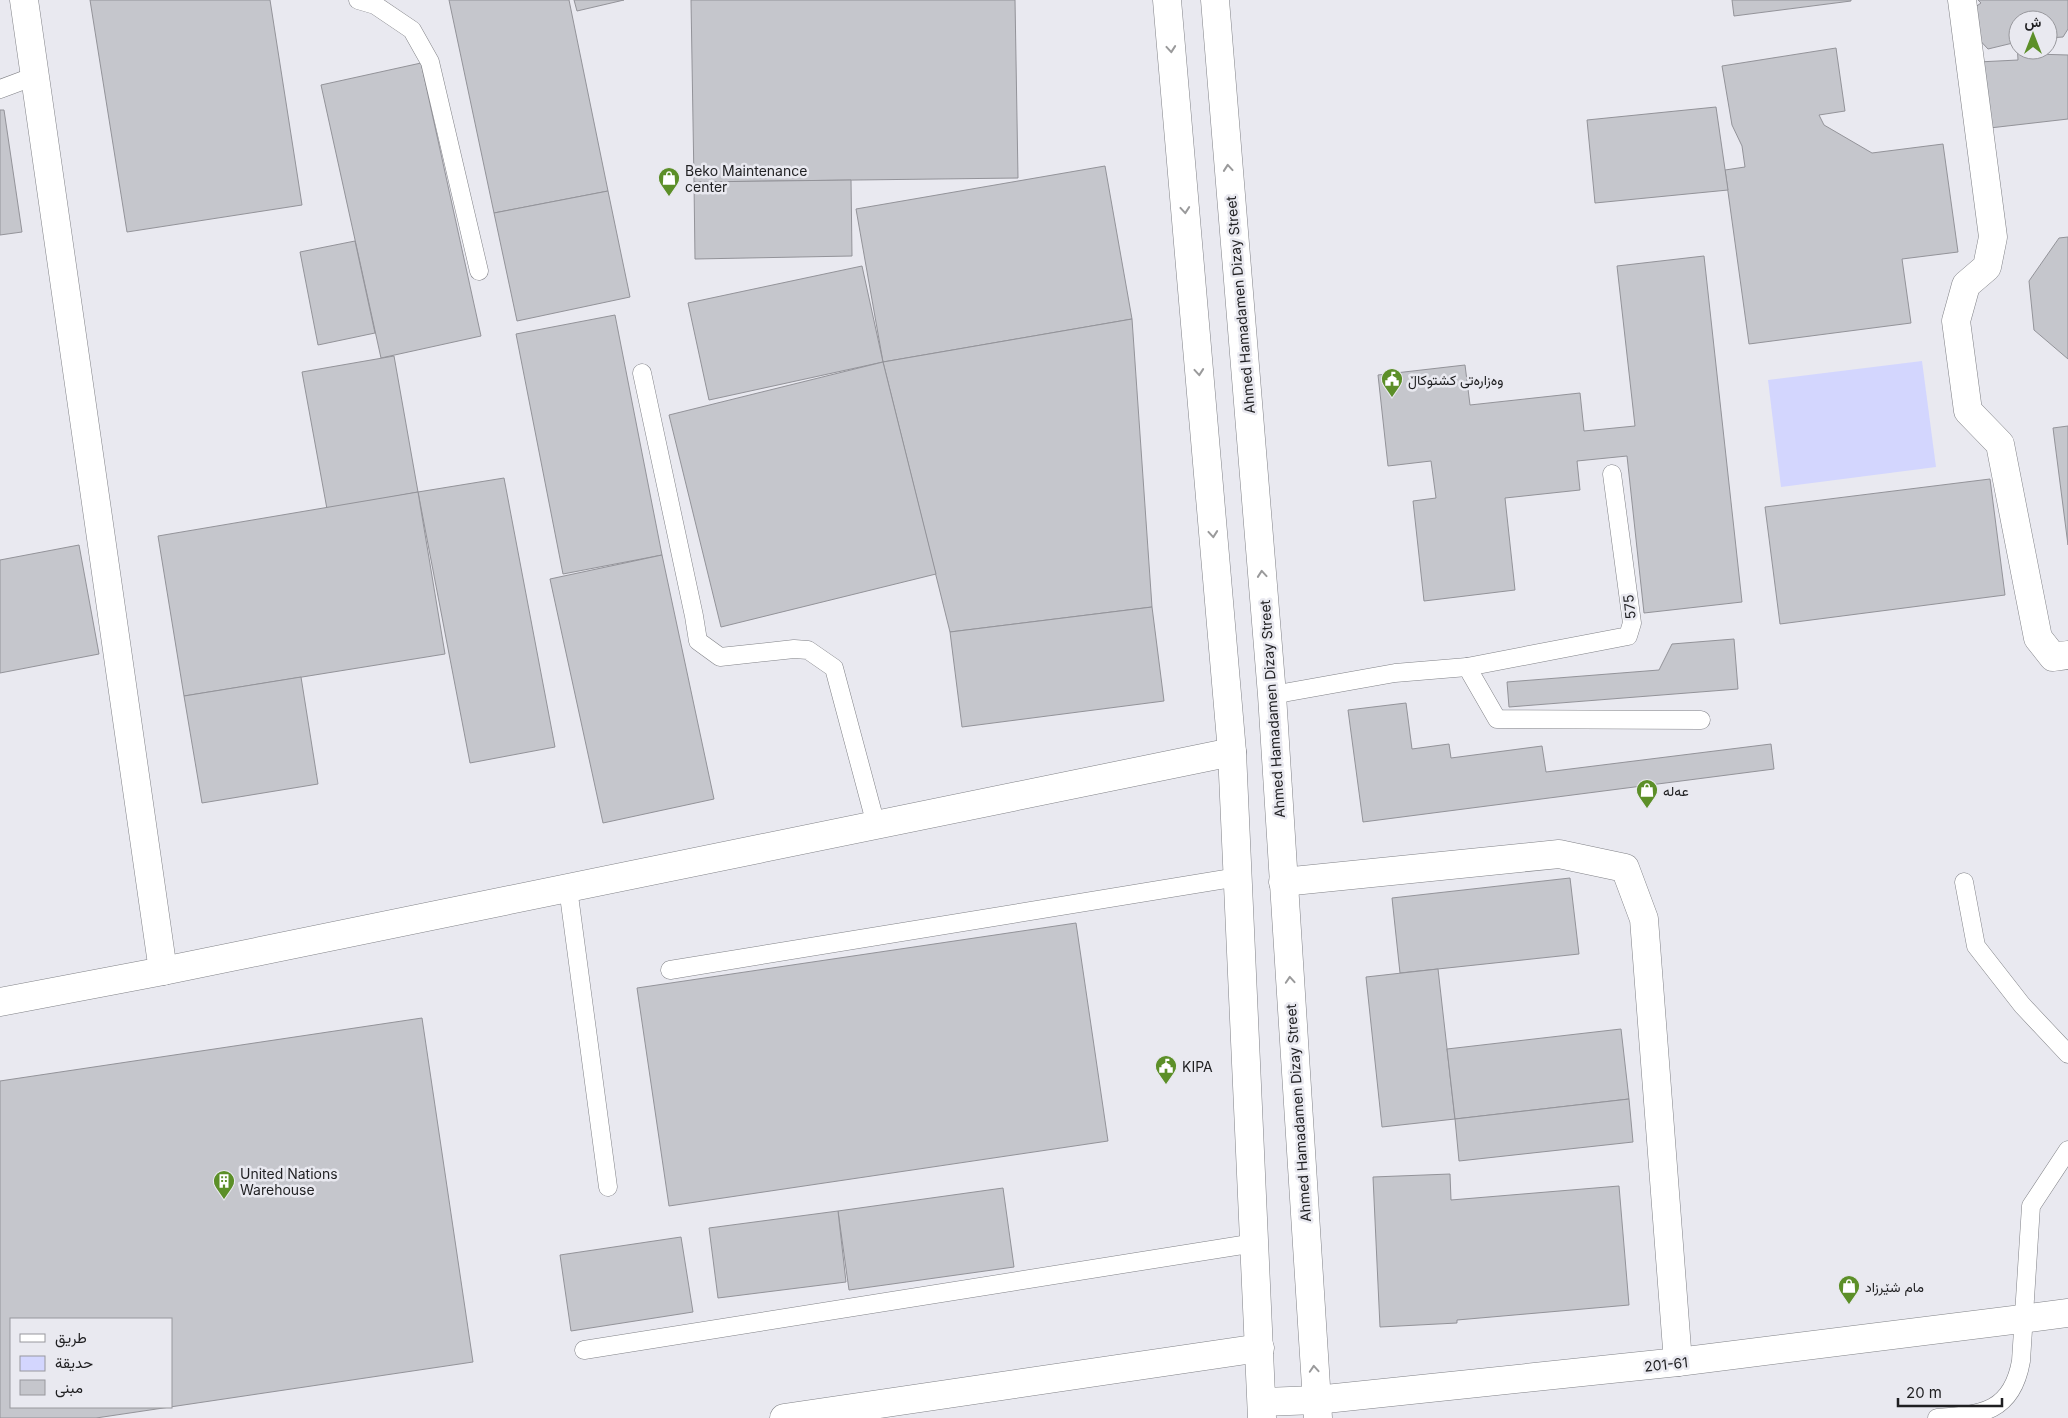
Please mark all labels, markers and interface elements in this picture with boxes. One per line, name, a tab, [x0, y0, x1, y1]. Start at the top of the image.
north arrow	[2008, 10, 2058, 60]
text: ش	[2025, 13, 2042, 31]
one-way arrow	[1165, 45, 1176, 53]
place label: Beko Maintenance center	[685, 162, 807, 195]
one-way arrow	[1223, 163, 1234, 171]
shop icon: Beko Maintenance center	[657, 166, 681, 197]
street label: Ahmed Hamadamen Dizay Street	[1222, 195, 1258, 415]
one-way arrow	[1179, 207, 1190, 215]
public building icon: وەزارەتی کشتوکاڵ	[1380, 367, 1404, 398]
one-way arrow	[1193, 369, 1204, 377]
place label: وەزارەتی کشتوکاڵ	[1408, 371, 1503, 390]
one-way arrow	[1207, 531, 1218, 539]
one-way arrow	[1256, 569, 1267, 577]
street label: 575	[1619, 594, 1639, 620]
street label: Ahmed Hamadamen Dizay Street	[1256, 599, 1288, 819]
shop icon: عەلە	[1635, 778, 1659, 809]
place label: عەلە	[1663, 782, 1689, 799]
one-way arrow	[1284, 976, 1295, 984]
street label: Ahmed Hamadamen Dizay Street	[1282, 1003, 1314, 1223]
public building icon: KIPA	[1154, 1054, 1178, 1085]
place label: KIPA	[1182, 1058, 1213, 1075]
place label: United Nations Warehouse	[240, 1165, 338, 1198]
building icon: United Nations Warehouse	[212, 1169, 236, 1200]
shop icon: مام شێرزاد	[1837, 1274, 1861, 1305]
place label: مام شێرزاد	[1865, 1278, 1924, 1296]
legend	[10, 1318, 172, 1408]
text: طريق	[55, 1328, 87, 1348]
text: حديقة	[55, 1353, 93, 1372]
street label: 201-61	[1643, 1353, 1689, 1375]
one-way arrow	[1309, 1365, 1320, 1373]
scale bar	[1898, 1376, 2002, 1408]
text: مبنى	[55, 1378, 83, 1398]
text: 20 m	[1906, 1383, 1942, 1402]

